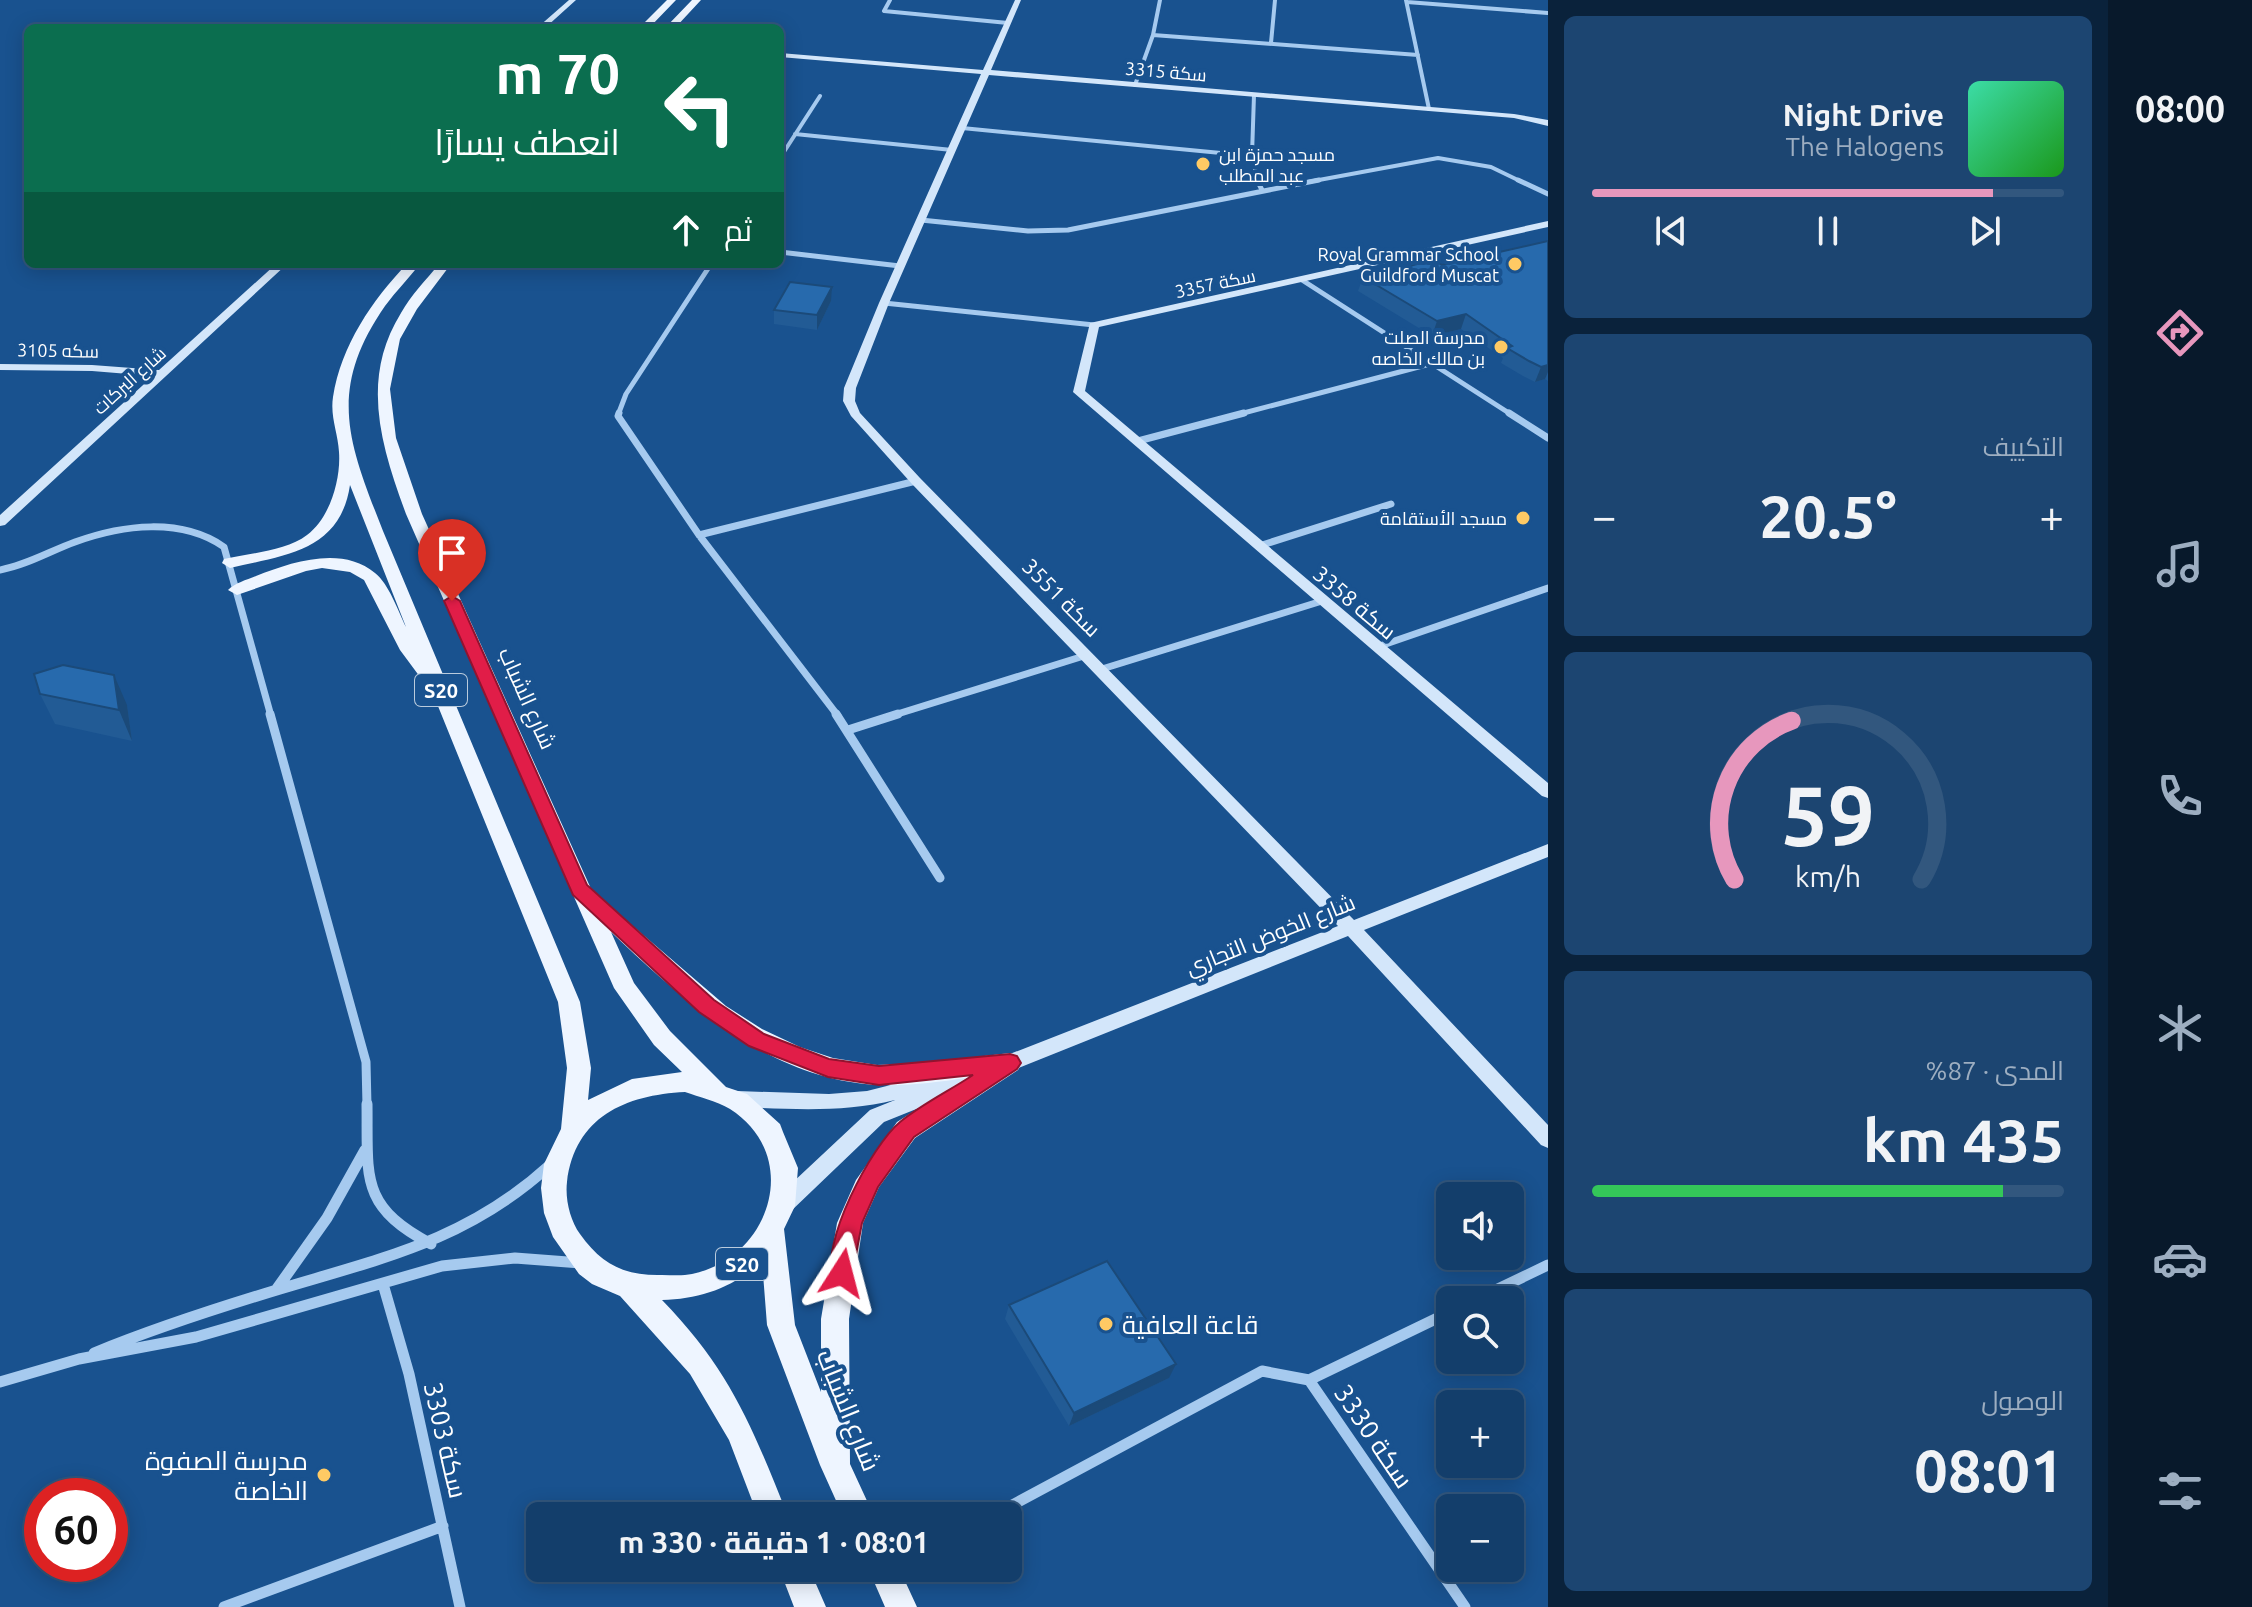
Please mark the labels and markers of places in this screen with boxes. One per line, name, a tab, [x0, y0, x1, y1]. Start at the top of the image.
place label: مسجد حمزة ابن عبد المطلب	[1219, 144, 1335, 185]
marker: مسجد حمزة ابن عبد المطلب	[1194, 155, 1212, 173]
place label: Royal Grammar School Guildford Muscat	[1317, 244, 1499, 285]
marker: Royal Grammar School Guildford Muscat	[1506, 255, 1524, 273]
place label: مدرسة الصلت بن مالك الخاصه	[1372, 327, 1485, 370]
marker: مدرسة الصلت بن مالك الخاصه	[1492, 338, 1510, 356]
place label: مسجد الأستقامة	[1380, 508, 1507, 528]
marker: مسجد الأستقامة	[1514, 509, 1532, 527]
pin	[418, 519, 486, 601]
place label: قاعة العافية	[1122, 1310, 1259, 1339]
marker: قاعة العافية	[1097, 1315, 1115, 1333]
place label: مدرسة الصفوة الخاصة	[145, 1446, 308, 1505]
marker: مدرسة الصفوة الخاصة	[315, 1466, 333, 1484]

